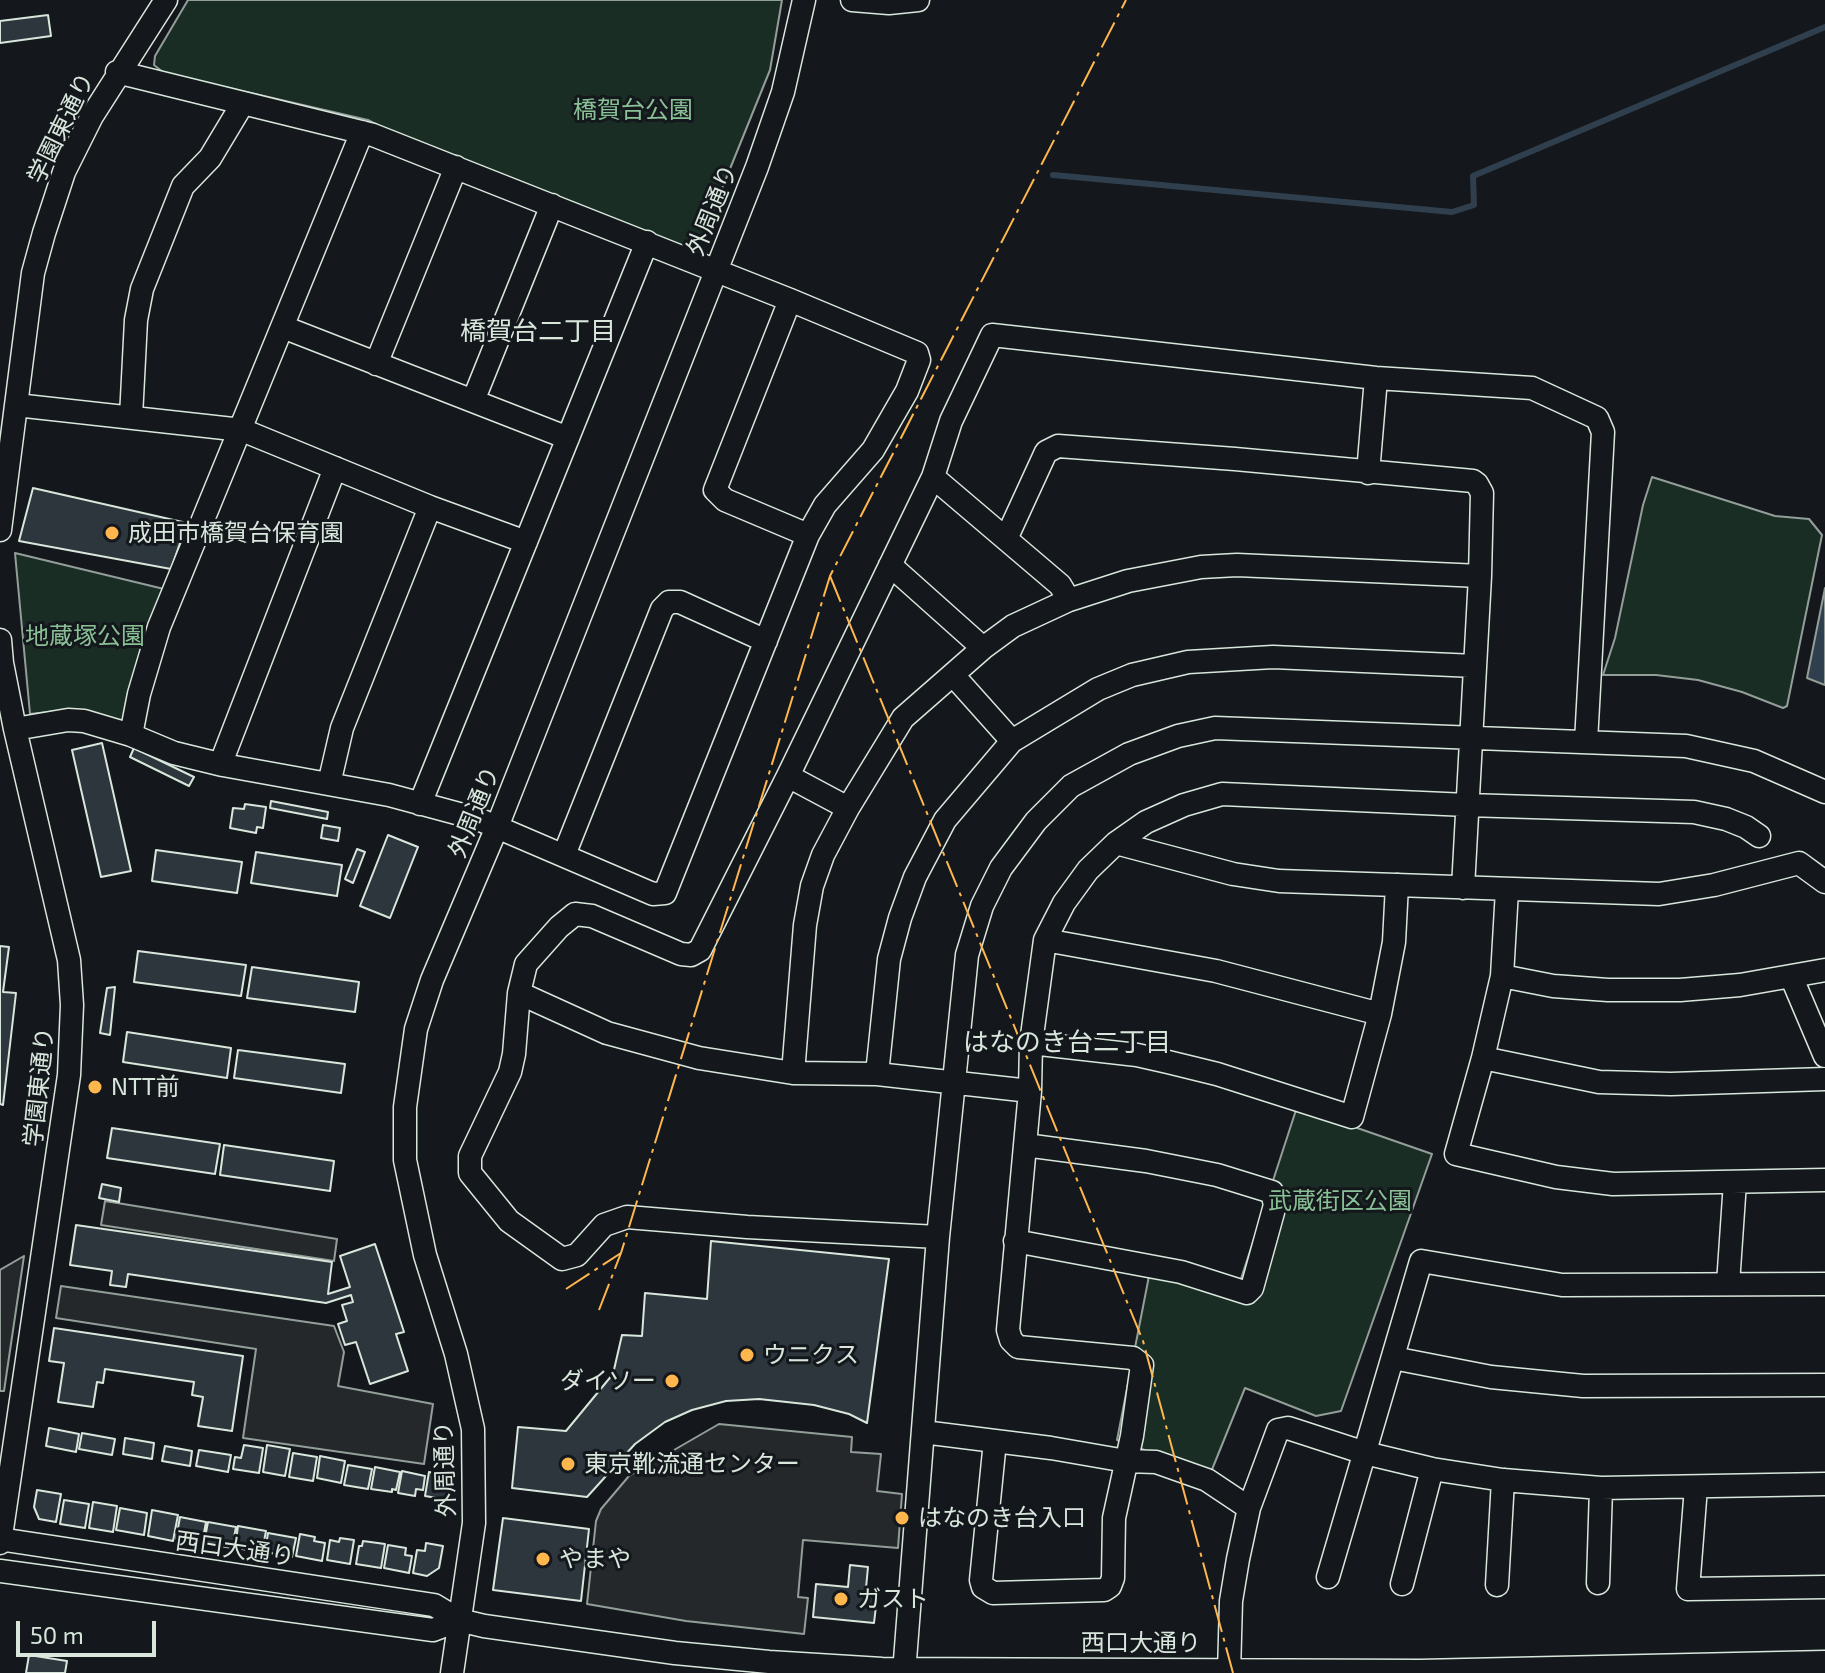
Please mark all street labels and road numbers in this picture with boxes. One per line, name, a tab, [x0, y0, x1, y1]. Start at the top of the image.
street label: 学園東通り	[22, 68, 100, 188]
street label: 外周通り	[681, 160, 743, 260]
street label: 外周通り	[443, 762, 505, 862]
street label: 学園東通り	[18, 1026, 60, 1148]
street label: 外周通り	[429, 1421, 461, 1517]
street label: 西口大通り	[174, 1526, 296, 1572]
street label: 西口大通り	[1081, 1629, 1201, 1657]

